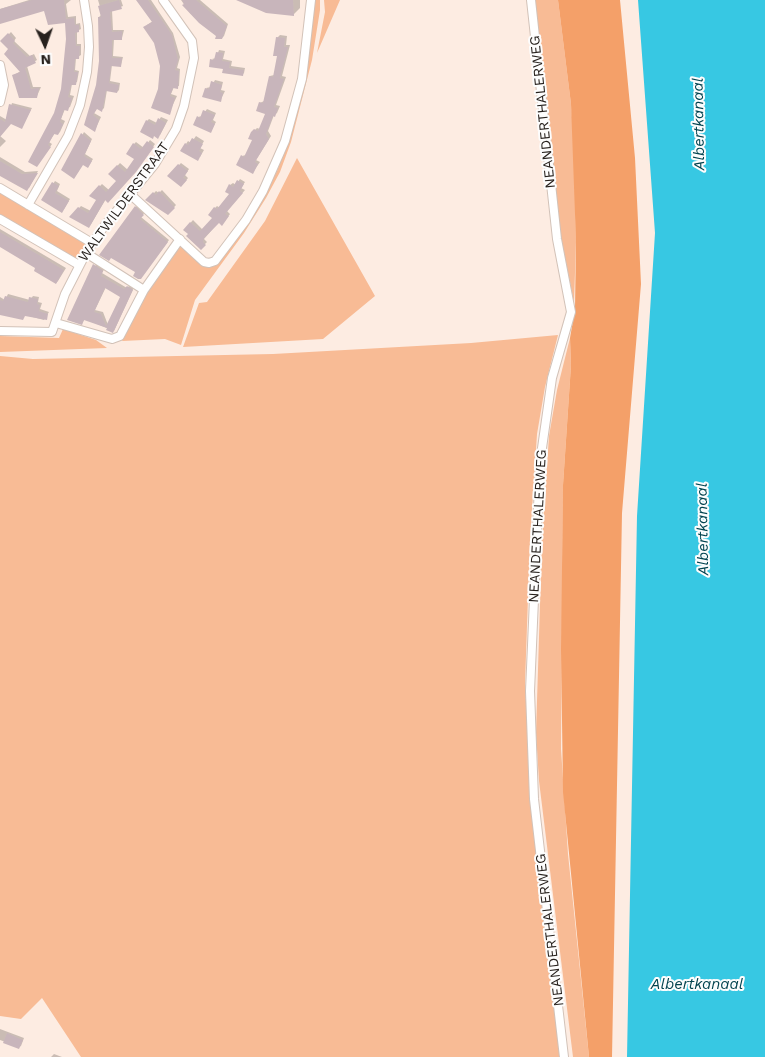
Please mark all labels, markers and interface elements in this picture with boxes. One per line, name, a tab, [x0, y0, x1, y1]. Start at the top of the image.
north arrow	[20, 20, 70, 70]
street label: NEANDERTHALERWEG	[527, 35, 559, 189]
text: N	[40, 52, 51, 68]
water label: Albertkanaal	[689, 78, 709, 170]
street label: WALTWILDERSTRAAT	[75, 139, 173, 265]
street label: NEANDERTHALERWEG	[526, 449, 550, 603]
water label: Albertkanaal	[693, 483, 713, 575]
street label: NEANDERTHALERWEG	[532, 853, 568, 1007]
water label: Albertkanaal	[651, 976, 743, 994]

